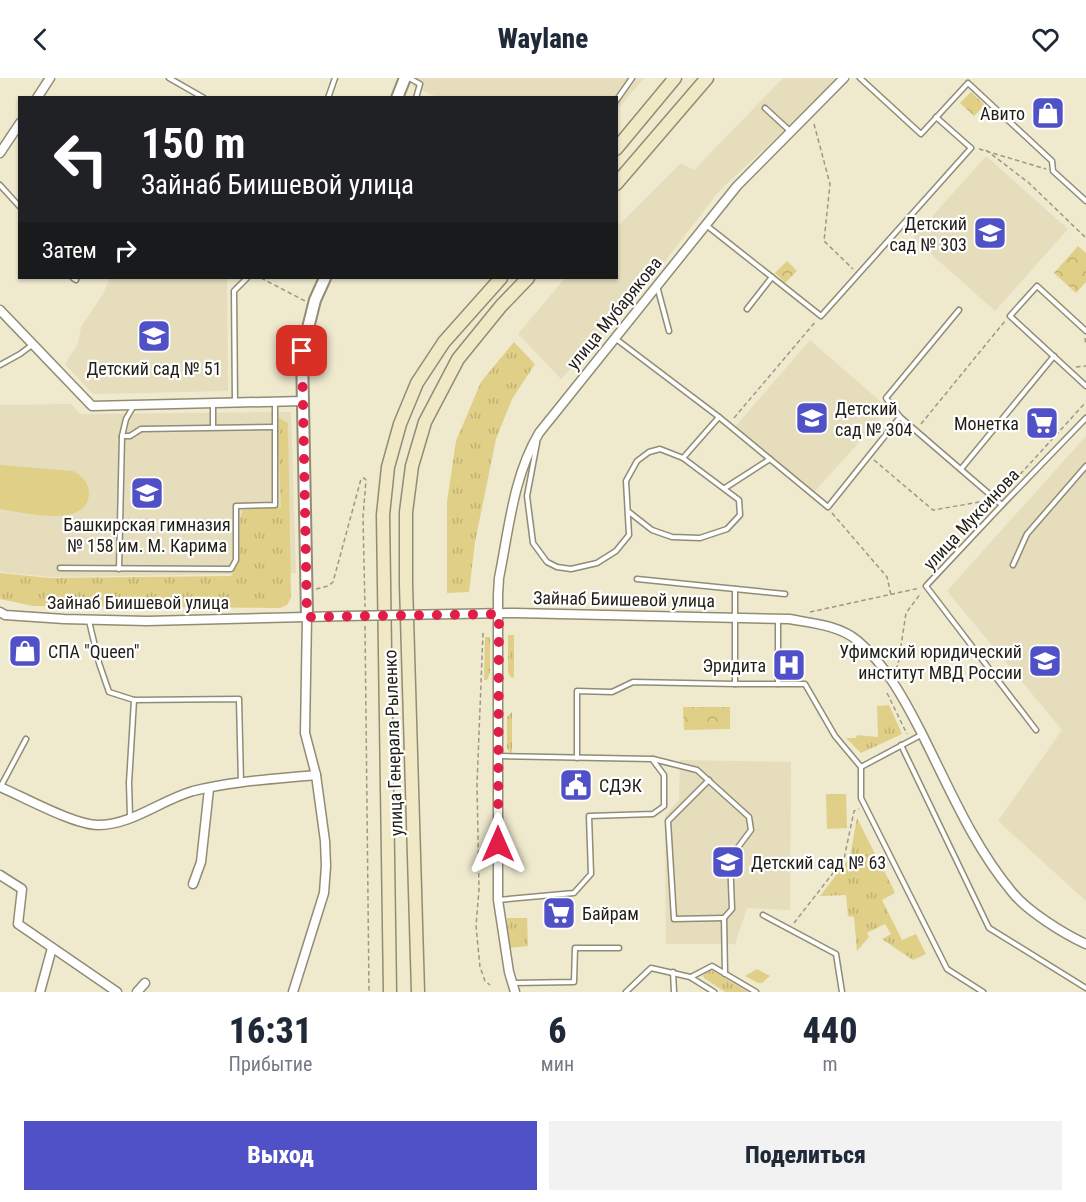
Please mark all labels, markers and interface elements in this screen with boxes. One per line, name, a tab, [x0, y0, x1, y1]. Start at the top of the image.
icon: back	[24, 23, 57, 56]
text: Waylane	[498, 23, 588, 55]
icon: heart	[1029, 23, 1062, 56]
shop icon: Авито	[1030, 95, 1066, 131]
place label: Авито	[980, 103, 1025, 124]
text: 150 m	[141, 119, 246, 168]
icon: left	[42, 120, 120, 198]
text: Зайнаб Биишевой улица	[141, 169, 414, 201]
place label: Детский сад № 303	[890, 213, 967, 255]
school or university icon: Детский сад № 303	[972, 215, 1008, 251]
icon: right	[109, 234, 142, 267]
text: Затем	[42, 238, 97, 263]
street label: улица Мубарякова	[562, 252, 666, 374]
school or university icon: Детский сад № 51	[136, 318, 172, 354]
pin	[276, 325, 327, 376]
icon: arrive	[285, 334, 318, 367]
place label: Детский сад № 51	[86, 358, 222, 379]
place label: Детский сад № 304	[835, 398, 913, 440]
school or university icon: Детский сад № 304	[794, 400, 830, 436]
supermarket icon: Монетка	[1024, 405, 1060, 441]
place label: Монетка	[954, 413, 1019, 434]
street label: улица Муксинова	[919, 464, 1023, 574]
school or university icon: Башкирская гимназия № 158 им. М. Карима	[129, 475, 165, 511]
place label: Башкирская гимназия № 158 им. М. Карима	[63, 514, 231, 556]
street label: Зайнаб Биишевой улица	[533, 587, 715, 611]
street label: Зайнаб Биишевой улица	[47, 592, 229, 613]
shop icon: СПА "Queen"	[7, 633, 43, 669]
place label: СПА "Queen"	[48, 641, 140, 662]
place label: Уфимский юридический институт МВД России	[839, 641, 1022, 683]
school or university icon: Уфимский юридический институт МВД России	[1027, 643, 1063, 679]
hospital icon: Эридита	[771, 647, 807, 683]
street label: улица Генерала Рыленко	[379, 649, 407, 837]
place label: Эридита	[702, 655, 766, 676]
public building icon: СДЭК	[558, 767, 594, 803]
place label: СДЭК	[599, 775, 642, 796]
position arrow	[466, 812, 530, 876]
school or university icon: Детский сад № 63	[710, 844, 746, 880]
place label: Детский сад № 63	[751, 852, 886, 873]
supermarket icon: Байрам	[541, 895, 577, 931]
place label: Байрам	[582, 903, 639, 924]
text: 16:31	[229, 1010, 312, 1052]
text: 6	[548, 1010, 567, 1052]
text: 440	[803, 1010, 857, 1052]
text: Прибытие	[228, 1052, 312, 1076]
text: мин	[541, 1052, 574, 1076]
text: m	[822, 1052, 838, 1076]
button: Выход	[24, 1121, 537, 1190]
button: Поделиться	[549, 1121, 1062, 1190]

